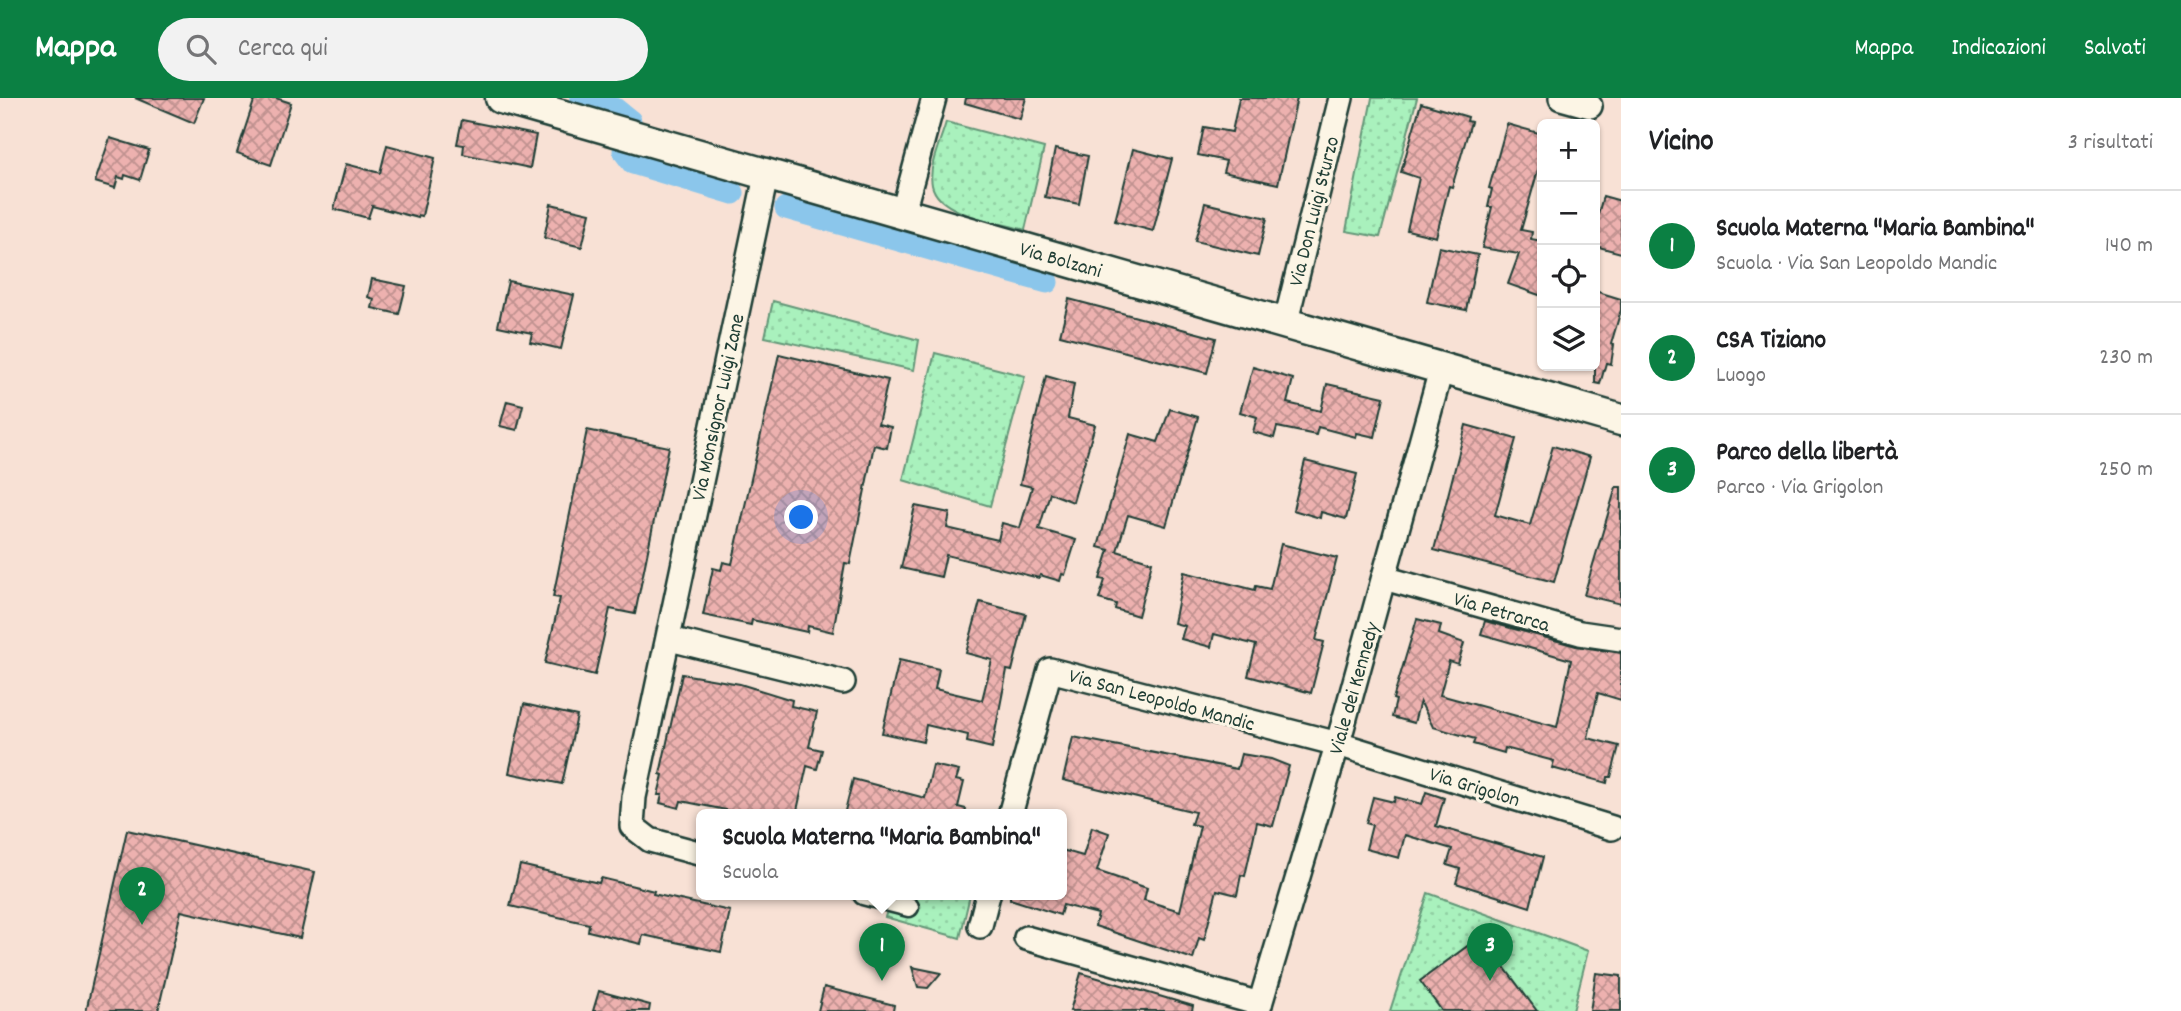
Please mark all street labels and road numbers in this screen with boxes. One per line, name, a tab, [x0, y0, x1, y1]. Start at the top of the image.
street label: Via Don Luigi Sturzo	[1283, 133, 1349, 290]
street label: Via Bolzani	[1016, 236, 1105, 288]
street label: Via Monsignor Luigi Zane	[685, 311, 754, 504]
street label: Via Petrarca	[1450, 586, 1554, 642]
street label: Viale dei Kennedy	[1323, 619, 1389, 759]
street label: Via San Leopoldo Mandic	[1065, 663, 1258, 741]
street label: Via Grigolon	[1425, 761, 1523, 817]

